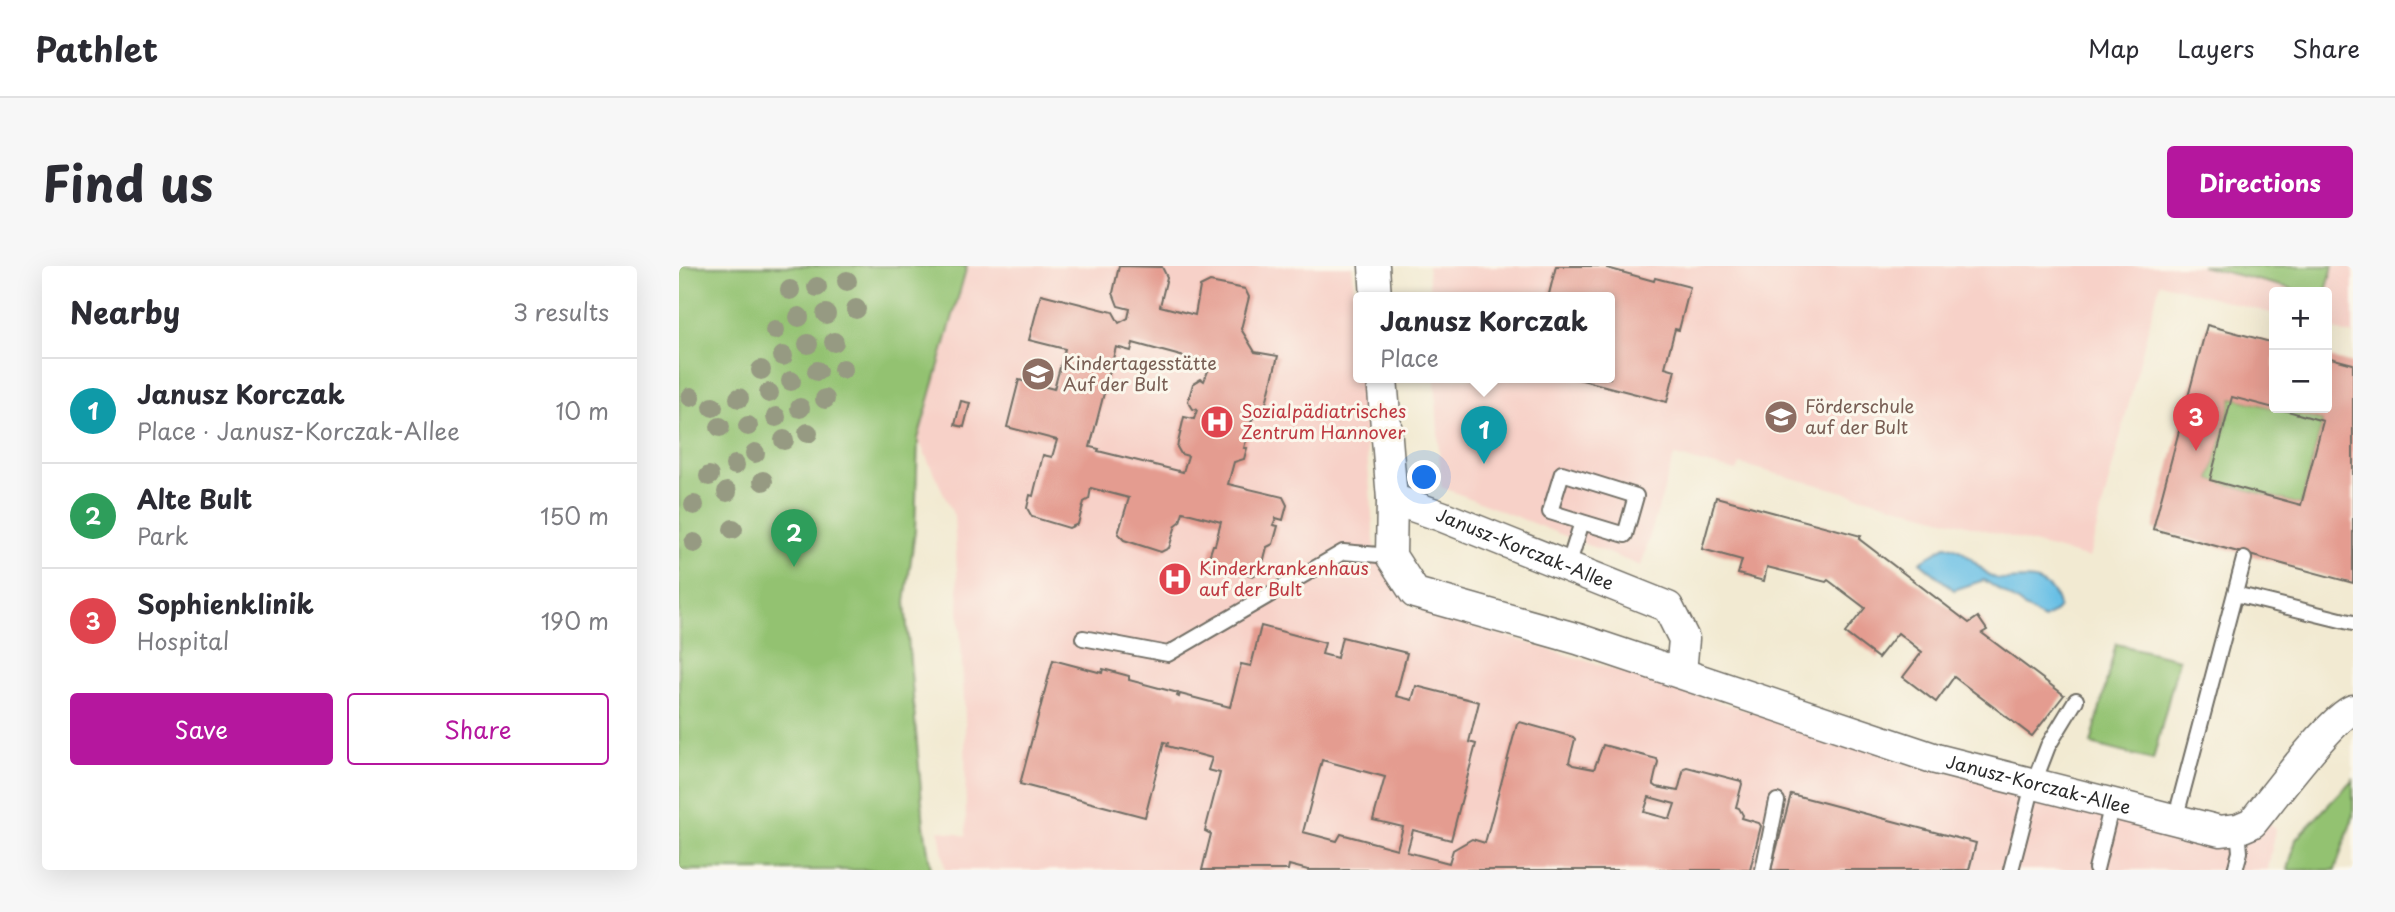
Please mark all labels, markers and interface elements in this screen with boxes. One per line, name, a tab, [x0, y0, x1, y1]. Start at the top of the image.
text: Pathlet	[35, 23, 158, 73]
text: Map	[2088, 30, 2139, 66]
text: Layers	[2177, 30, 2254, 66]
text: Share	[2292, 30, 2360, 66]
text: Find us	[42, 145, 213, 219]
button: Directions	[2167, 146, 2353, 218]
map controls	[2269, 287, 2332, 413]
button: +	[2269, 287, 2332, 350]
text: Nearby	[70, 289, 180, 334]
popup	[1353, 292, 1615, 383]
text: 3 results	[513, 294, 609, 329]
text: Janusz Korczak	[1380, 301, 1588, 340]
text: Place	[1380, 340, 1439, 375]
place label: Kindertagesstätte Auf der Bult	[1063, 349, 1217, 397]
button: −	[2269, 350, 2332, 413]
school or university icon: Kindertagesstätte Auf der Bult	[1019, 355, 1057, 393]
text: Janusz Korczak	[137, 374, 345, 413]
place label: Förderschule auf der Bult	[1805, 392, 1914, 440]
text: 1	[88, 393, 99, 428]
text: 10 m	[555, 393, 609, 428]
pin: 3	[2173, 393, 2219, 451]
place label: Sozialpädiatrisches Zentrum Hannover	[1241, 397, 1406, 445]
school or university icon: Förderschule auf der Bult	[1762, 398, 1800, 436]
hospital icon: Sozialpädiatrisches Zentrum Hannover	[1198, 403, 1236, 441]
pin: 1	[1461, 406, 1507, 464]
text: Place · Janusz-Korczak-Allee	[137, 413, 460, 448]
your location	[1407, 460, 1441, 494]
text: Alte Bult	[137, 479, 252, 518]
text: 2	[85, 498, 101, 533]
text: 150 m	[540, 498, 609, 533]
street label: Janusz-Korczak-Allee	[1432, 500, 1618, 596]
pin: 2	[771, 509, 817, 567]
text: Park	[137, 518, 188, 553]
place label: Kinderkrankenhaus auf der Bult	[1199, 554, 1369, 602]
hospital icon: Kinderkrankenhaus auf der Bult	[1156, 560, 1194, 598]
text: Sophienklinik	[137, 584, 314, 623]
text: 3	[85, 603, 101, 638]
text: 190 m	[541, 603, 609, 638]
text: Hospital	[137, 623, 229, 658]
button: Save	[70, 693, 333, 765]
button: Share	[347, 693, 609, 765]
street label: Janusz-Korczak-Allee	[1943, 747, 2134, 820]

